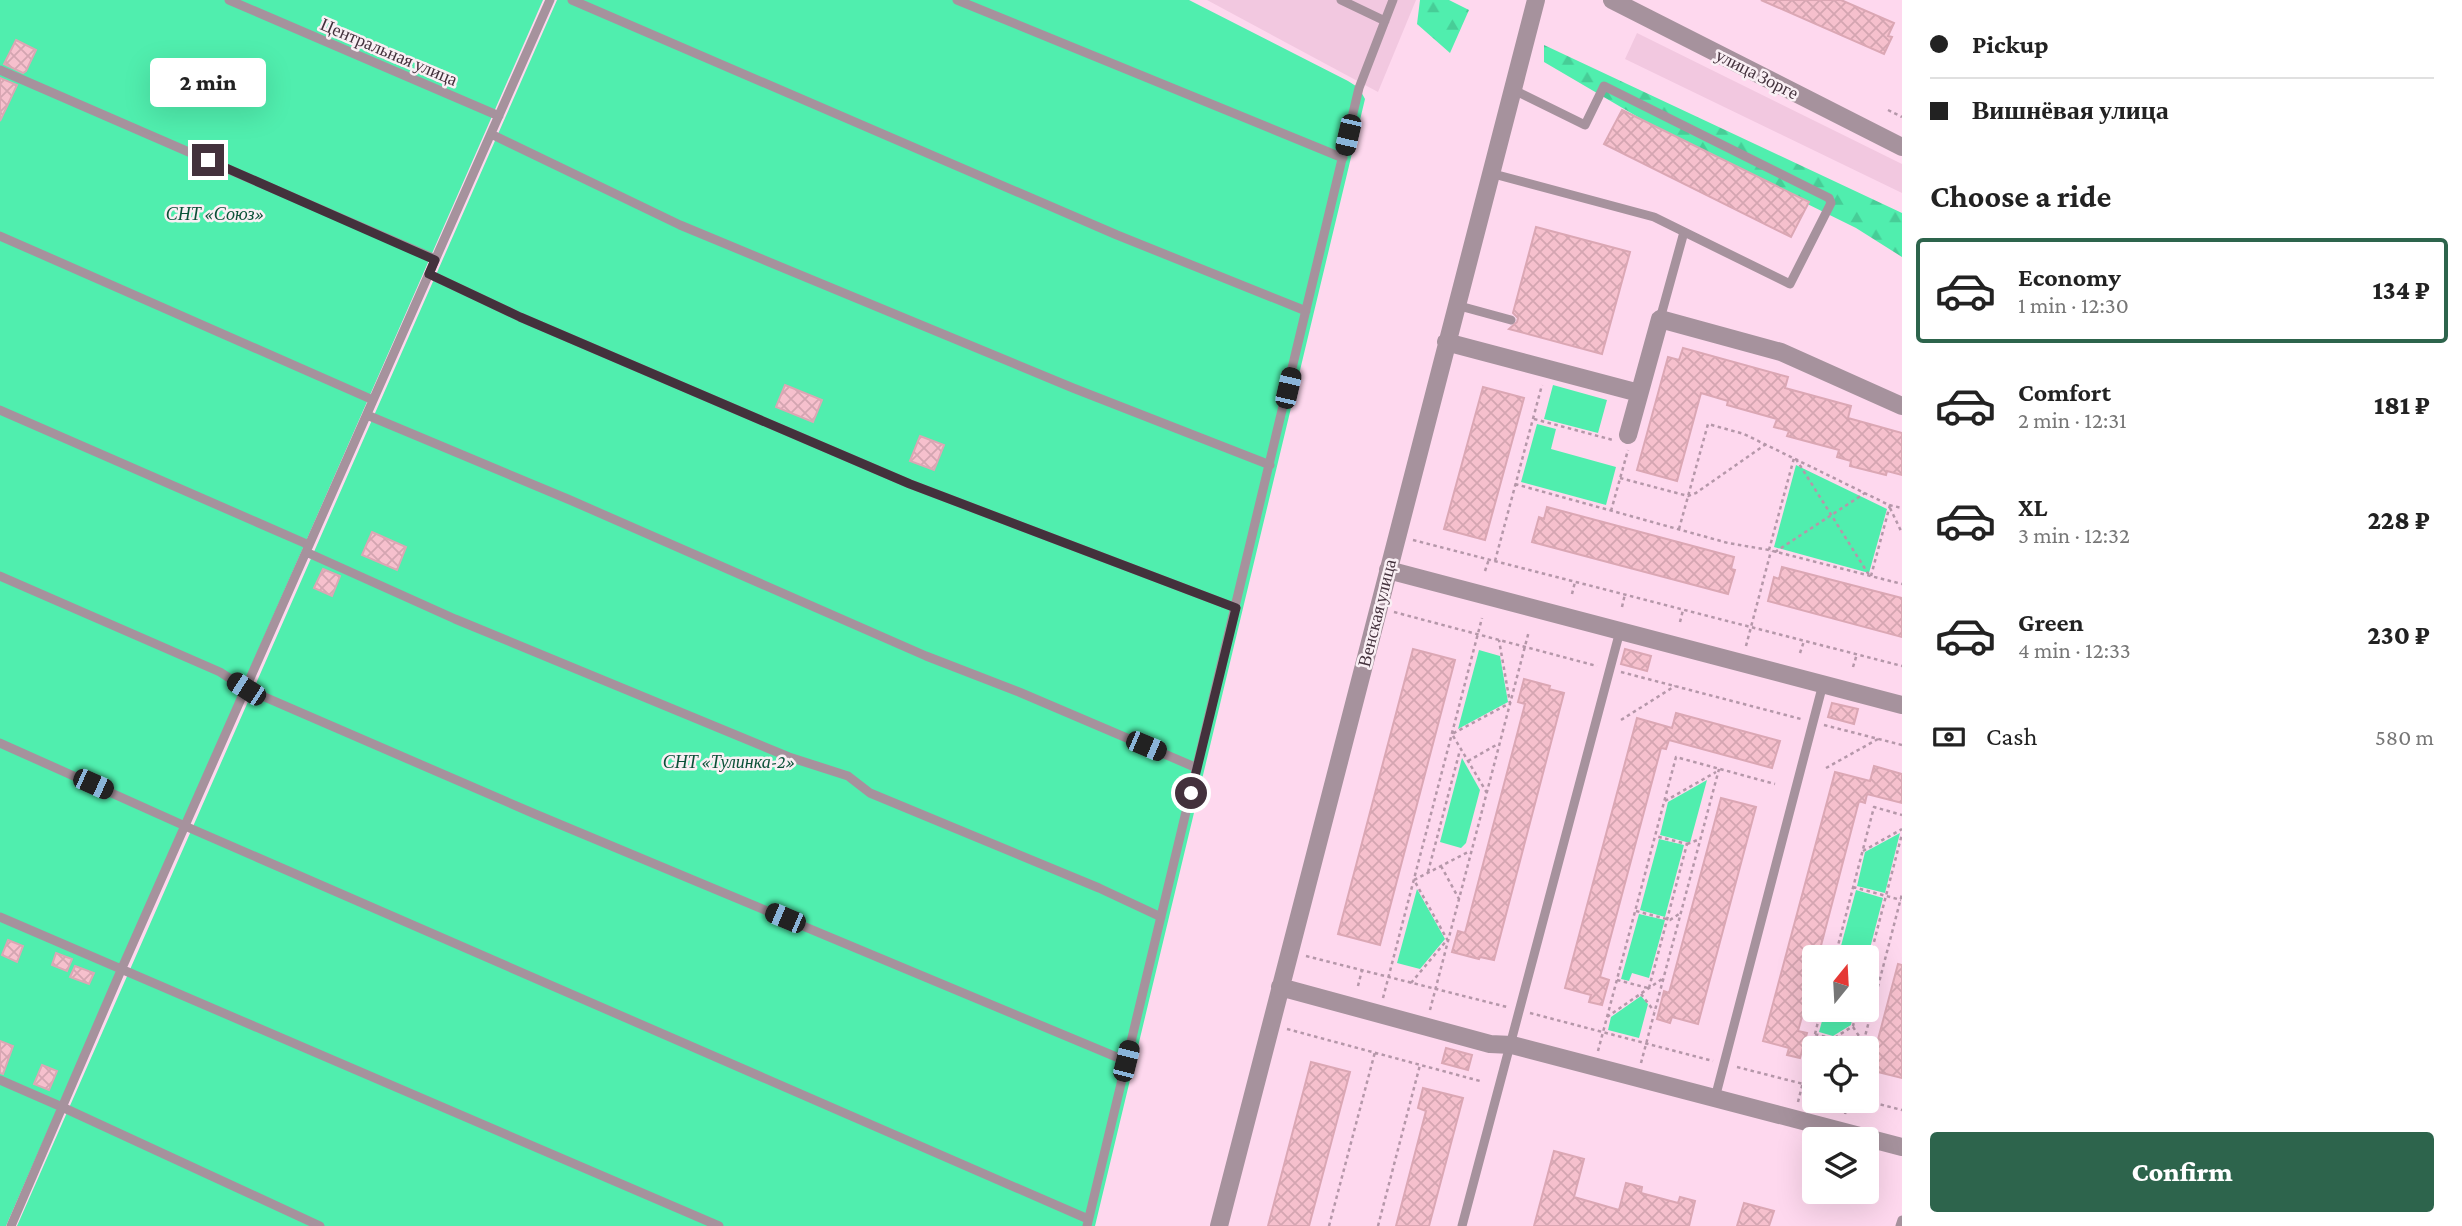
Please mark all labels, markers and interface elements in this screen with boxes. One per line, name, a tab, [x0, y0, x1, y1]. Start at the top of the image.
street label: Центральная улица	[318, 14, 460, 90]
text: Pickup	[1972, 30, 2049, 59]
street label: улица Зорге	[1712, 45, 1802, 103]
callout: 2 min	[150, 58, 266, 108]
text: 2 min	[180, 69, 236, 95]
text: Вишнёвая улица	[1972, 96, 2169, 125]
car	[1334, 112, 1363, 158]
route end	[192, 144, 224, 176]
text: Choose a ride	[1930, 178, 2111, 214]
park label: СНТ «Союз»	[166, 204, 264, 224]
icon: car	[1934, 259, 1997, 322]
text: Economy	[2018, 263, 2121, 292]
text: 134 ₽	[2373, 276, 2430, 305]
text: 1 min · 12:30	[2018, 292, 2129, 318]
car	[1274, 365, 1303, 411]
icon: car	[1934, 374, 1997, 437]
text: Comfort	[2018, 378, 2111, 407]
text: 181 ₽	[2374, 391, 2430, 420]
text: 2 min · 12:31	[2018, 407, 2127, 433]
icon: car	[1934, 489, 1997, 552]
text: XL	[2018, 493, 2047, 522]
text: 228 ₽	[2368, 506, 2430, 535]
text: 3 min · 12:32	[2018, 522, 2130, 548]
street label: Венская улица	[1354, 557, 1400, 669]
icon: car	[1934, 604, 1997, 667]
text: Green	[2018, 608, 2084, 637]
text: 230 ₽	[2367, 621, 2430, 650]
text: 4 min · 12:33	[2018, 637, 2131, 663]
car	[223, 669, 270, 709]
icon: cash	[1930, 718, 1968, 756]
text: Cash	[1986, 722, 2037, 751]
text: 580 m	[2375, 724, 2434, 750]
car	[1123, 728, 1170, 764]
park label: СНТ «Тулинка-2»	[663, 752, 795, 772]
car	[70, 766, 117, 802]
route start	[1175, 777, 1207, 809]
car	[762, 900, 809, 936]
north arrow	[1802, 945, 1880, 1022]
map controls	[1802, 945, 1879, 1204]
button: locate	[1802, 1036, 1879, 1113]
car	[1111, 1038, 1142, 1084]
button: layers	[1802, 1127, 1879, 1204]
button: Confirm	[1930, 1132, 2434, 1212]

